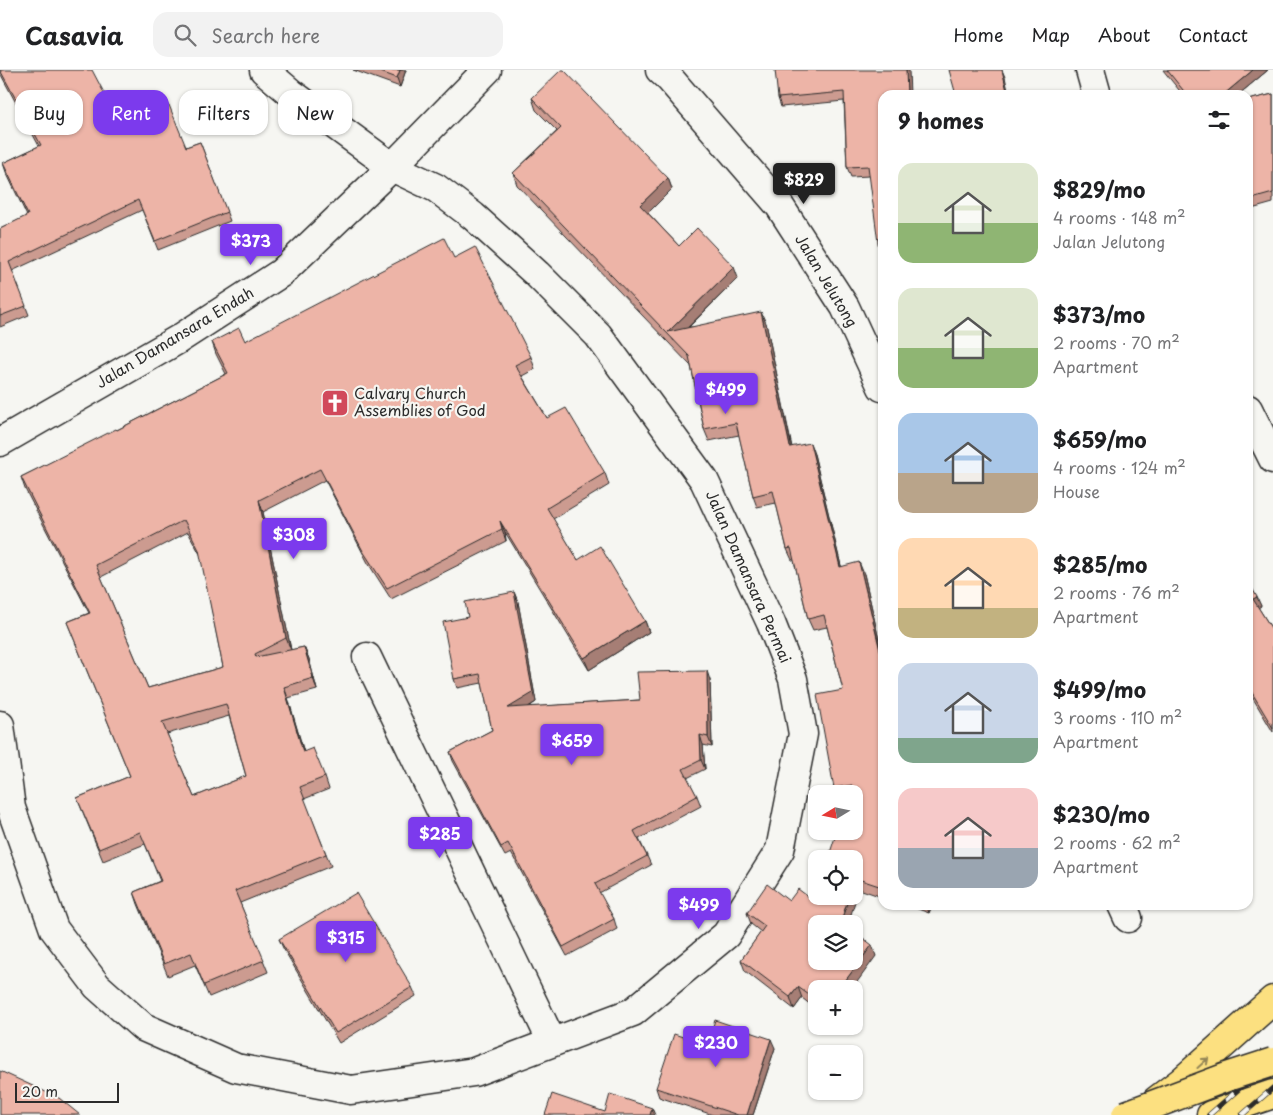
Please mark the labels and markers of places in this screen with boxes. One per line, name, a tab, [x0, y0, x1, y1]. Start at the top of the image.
pin: $829	[774, 162, 834, 205]
pin: $373	[221, 224, 281, 266]
pin: $499	[696, 372, 756, 415]
place label: Calvary Church Assemblies of God	[354, 381, 486, 421]
church icon: Calvary Church Assemblies of God	[320, 388, 350, 418]
pin: $308	[264, 518, 324, 560]
pin: $659	[542, 724, 602, 766]
pin: $285	[410, 816, 470, 859]
pin: $499	[669, 888, 729, 930]
pin: $315	[316, 920, 376, 963]
pin: $230	[686, 1026, 746, 1068]

